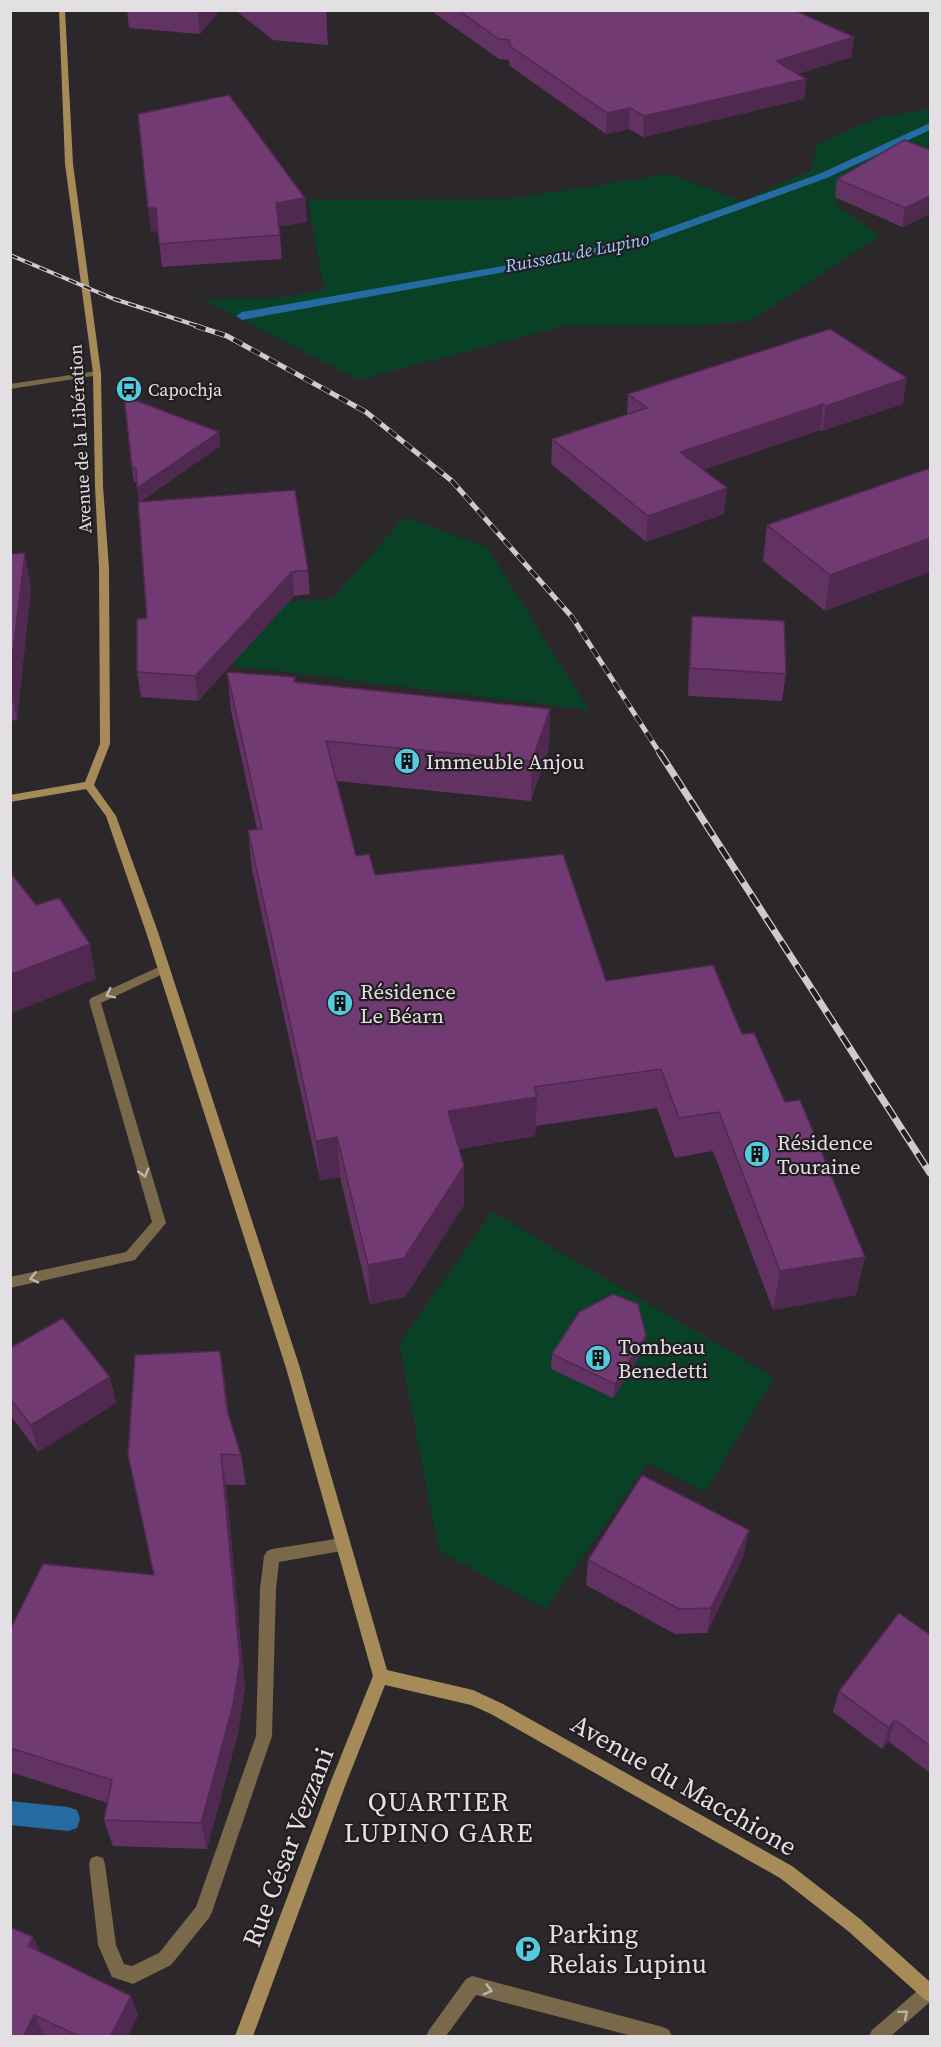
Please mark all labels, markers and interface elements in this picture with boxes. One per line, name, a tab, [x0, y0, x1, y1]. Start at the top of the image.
water label: Ruisseau de Lupino	[502, 226, 651, 278]
street label: Avenue de la Libération	[63, 344, 97, 534]
bus stop icon: Capochja	[114, 374, 144, 404]
place label: Capochja	[148, 377, 223, 402]
building icon: Immeuble Anjou	[392, 746, 422, 776]
place label: Immeuble Anjou	[426, 747, 584, 776]
place label: Résidence Le Béarn	[360, 977, 456, 1030]
one-way arrow	[105, 987, 116, 999]
building icon: Résidence Le Béarn	[325, 988, 355, 1018]
place label: Résidence Touraine	[777, 1128, 873, 1181]
building icon: Résidence Touraine	[742, 1139, 772, 1169]
one-way arrow	[137, 1167, 149, 1178]
one-way arrow	[29, 1270, 39, 1283]
place label: Tombeau Benedetti	[618, 1332, 708, 1385]
building icon: Tombeau Benedetti	[583, 1343, 613, 1373]
street label: Avenue du Macchione	[565, 1706, 803, 1864]
street label: Rue César Vezzani	[233, 1742, 343, 1952]
district label: QUARTIER LUPINO GARE	[344, 1783, 534, 1851]
place label: Parking Relais Lupinu	[548, 1916, 707, 1982]
parking icon: Parking Relais Lupinu	[513, 1934, 543, 1964]
one-way arrow	[482, 1982, 492, 1995]
one-way arrow	[897, 2011, 908, 2022]

